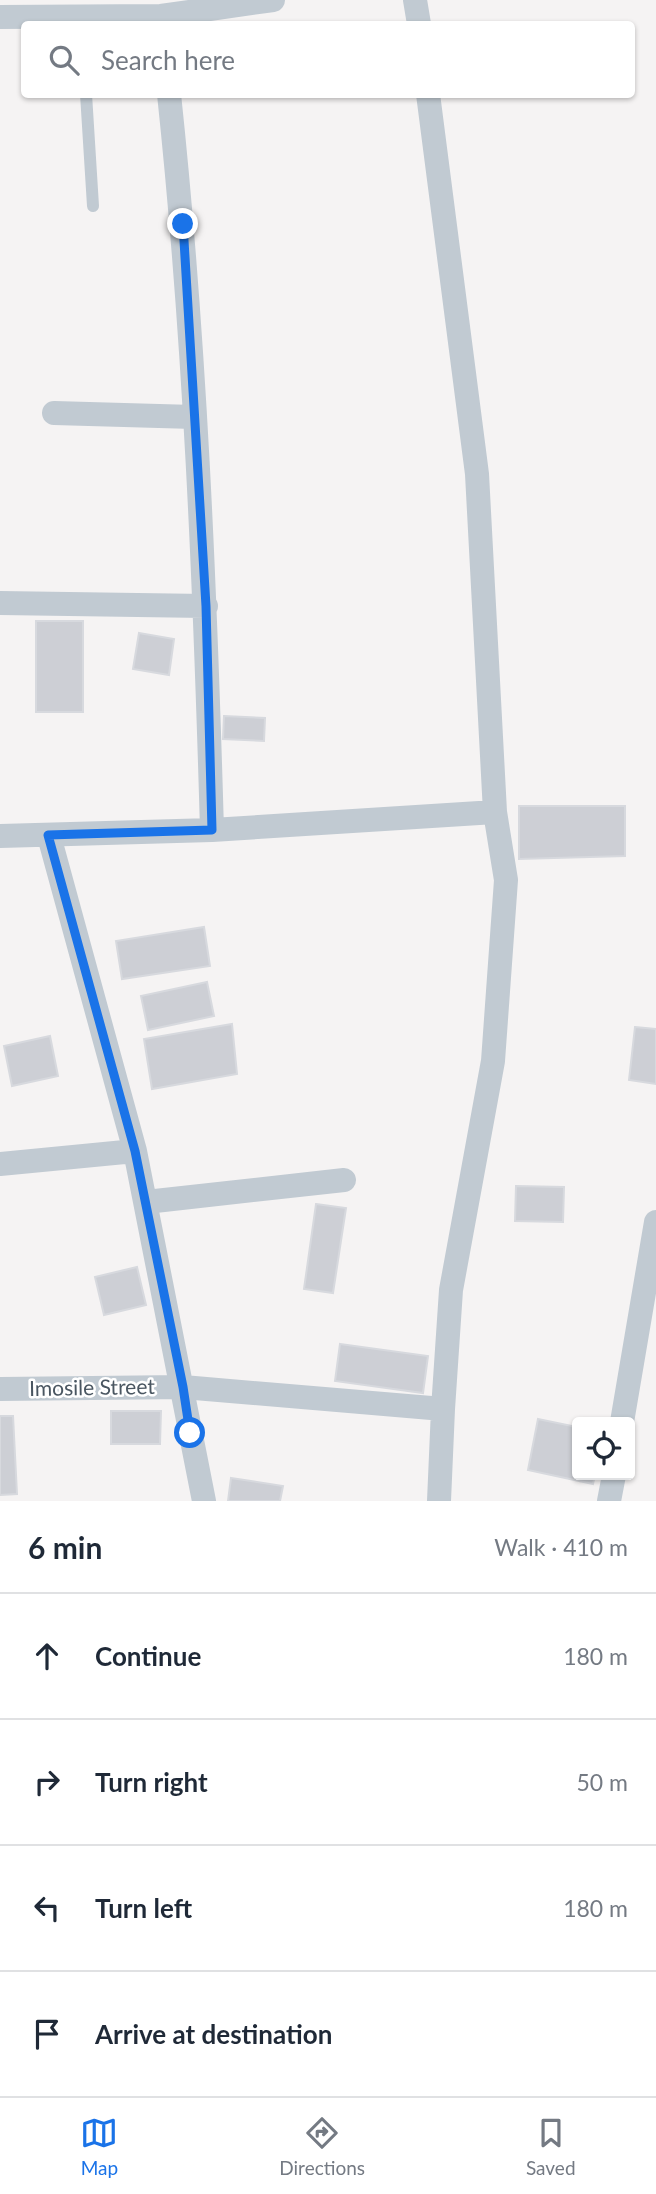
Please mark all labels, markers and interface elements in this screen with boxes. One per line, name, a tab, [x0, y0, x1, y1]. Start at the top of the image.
search box	[21, 21, 635, 98]
icon: search	[45, 41, 83, 79]
text: Search here	[101, 44, 235, 76]
route end	[167, 208, 198, 239]
street label: Imosile Street	[29, 1373, 156, 1400]
route start	[174, 1417, 205, 1448]
map controls	[572, 1417, 635, 1480]
button: locate	[572, 1417, 635, 1480]
text: 6 min	[28, 1529, 102, 1565]
text: Walk · 410 m	[494, 1533, 628, 1561]
icon: ahead	[28, 1637, 66, 1675]
text: Continue	[95, 1640, 201, 1672]
text: 180 m	[563, 1642, 628, 1670]
icon: right	[28, 1763, 66, 1801]
text: Turn right	[95, 1766, 208, 1798]
text: 50 m	[577, 1768, 628, 1796]
icon: left	[28, 1889, 66, 1927]
text: Turn left	[95, 1892, 192, 1924]
text: 180 m	[563, 1894, 628, 1922]
icon: arrive	[28, 2015, 66, 2053]
text: Arrive at destination	[95, 2018, 332, 2050]
tab: Map	[80, 2114, 118, 2179]
tab: Directions	[279, 2114, 365, 2179]
tab: Saved	[526, 2114, 576, 2179]

